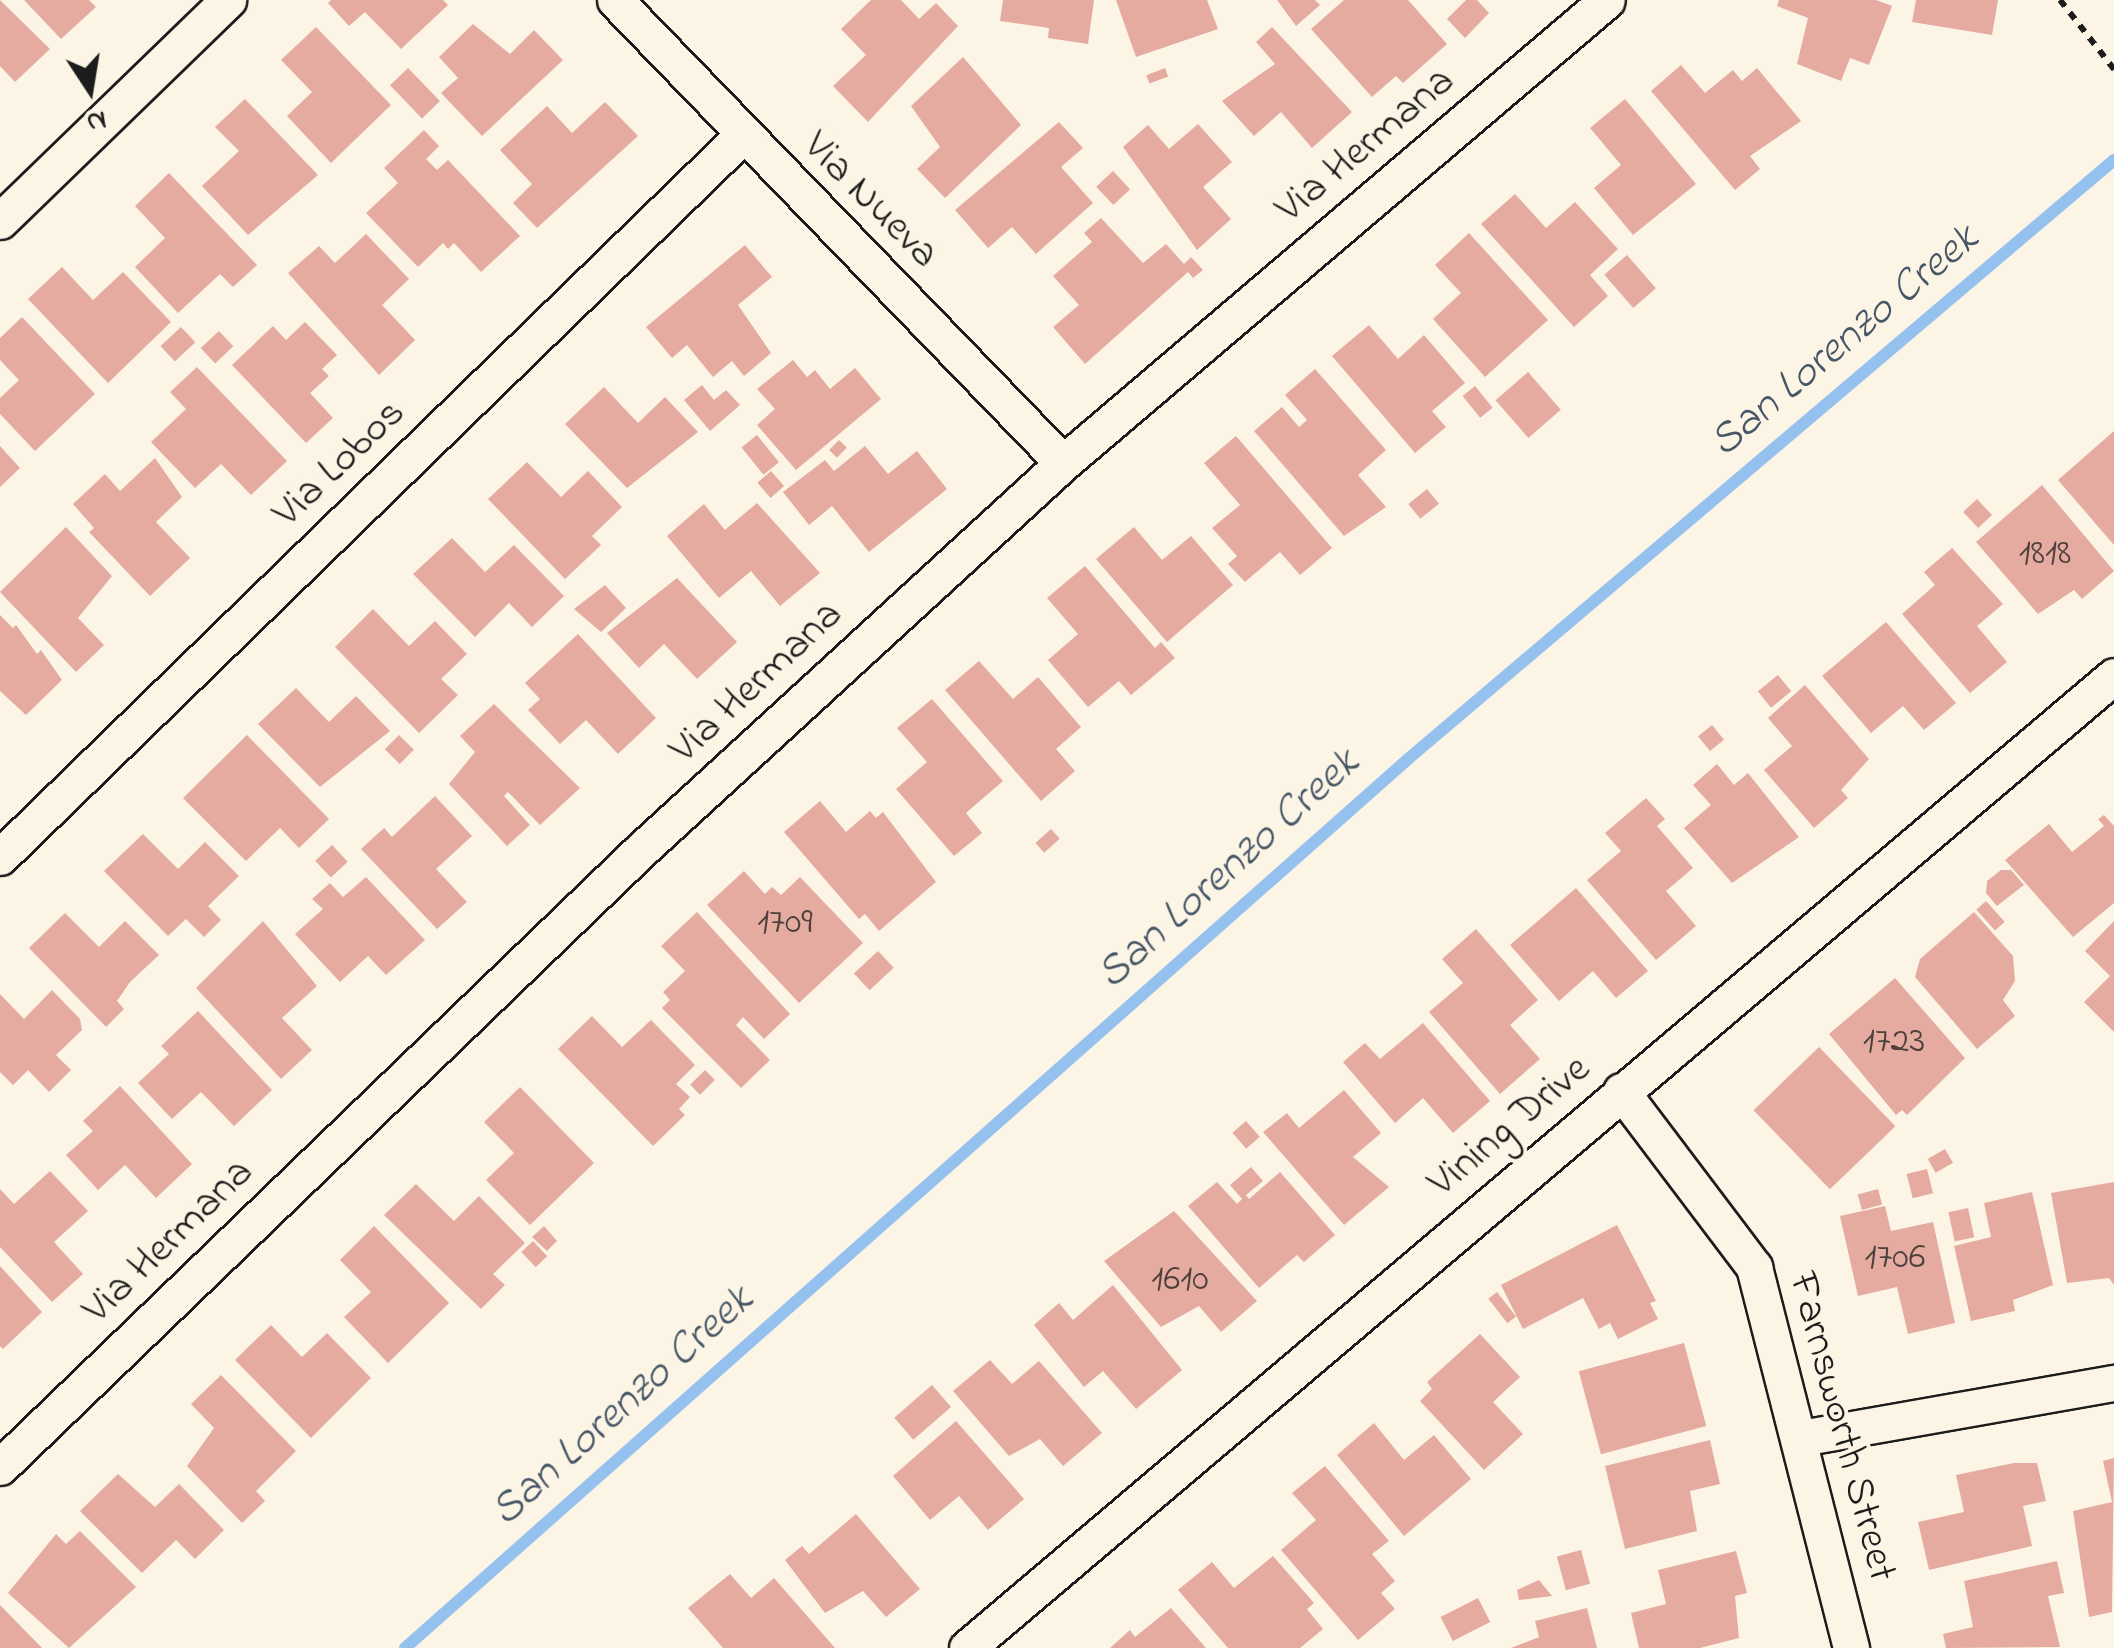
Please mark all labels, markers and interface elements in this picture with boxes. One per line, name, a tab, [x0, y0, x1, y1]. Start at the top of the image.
north arrow	[40, 40, 140, 140]
street label: Via Hermana	[1267, 57, 1465, 235]
text: N	[83, 98, 110, 142]
street label: Via Nueva	[791, 122, 949, 280]
water label: San Lorenzo Creek	[1699, 214, 1991, 470]
street label: Via Lobos	[263, 389, 417, 539]
house number: 1818	[2019, 532, 2071, 578]
street label: Via Hermana	[660, 590, 854, 776]
water label: San Lorenzo Creek	[1086, 738, 1372, 1002]
house number: 1709	[757, 901, 813, 947]
house number: 1723	[1863, 1020, 1925, 1066]
street label: Vining Drive	[1419, 1045, 1601, 1209]
street label: Via Hermana	[73, 1148, 265, 1336]
house number: 1706	[1865, 1236, 1925, 1282]
house number: 1610	[1151, 1258, 1209, 1304]
street label: Farnsworth Street	[1776, 1267, 1906, 1587]
water label: San Lorenzo Creek	[480, 1275, 766, 1539]

